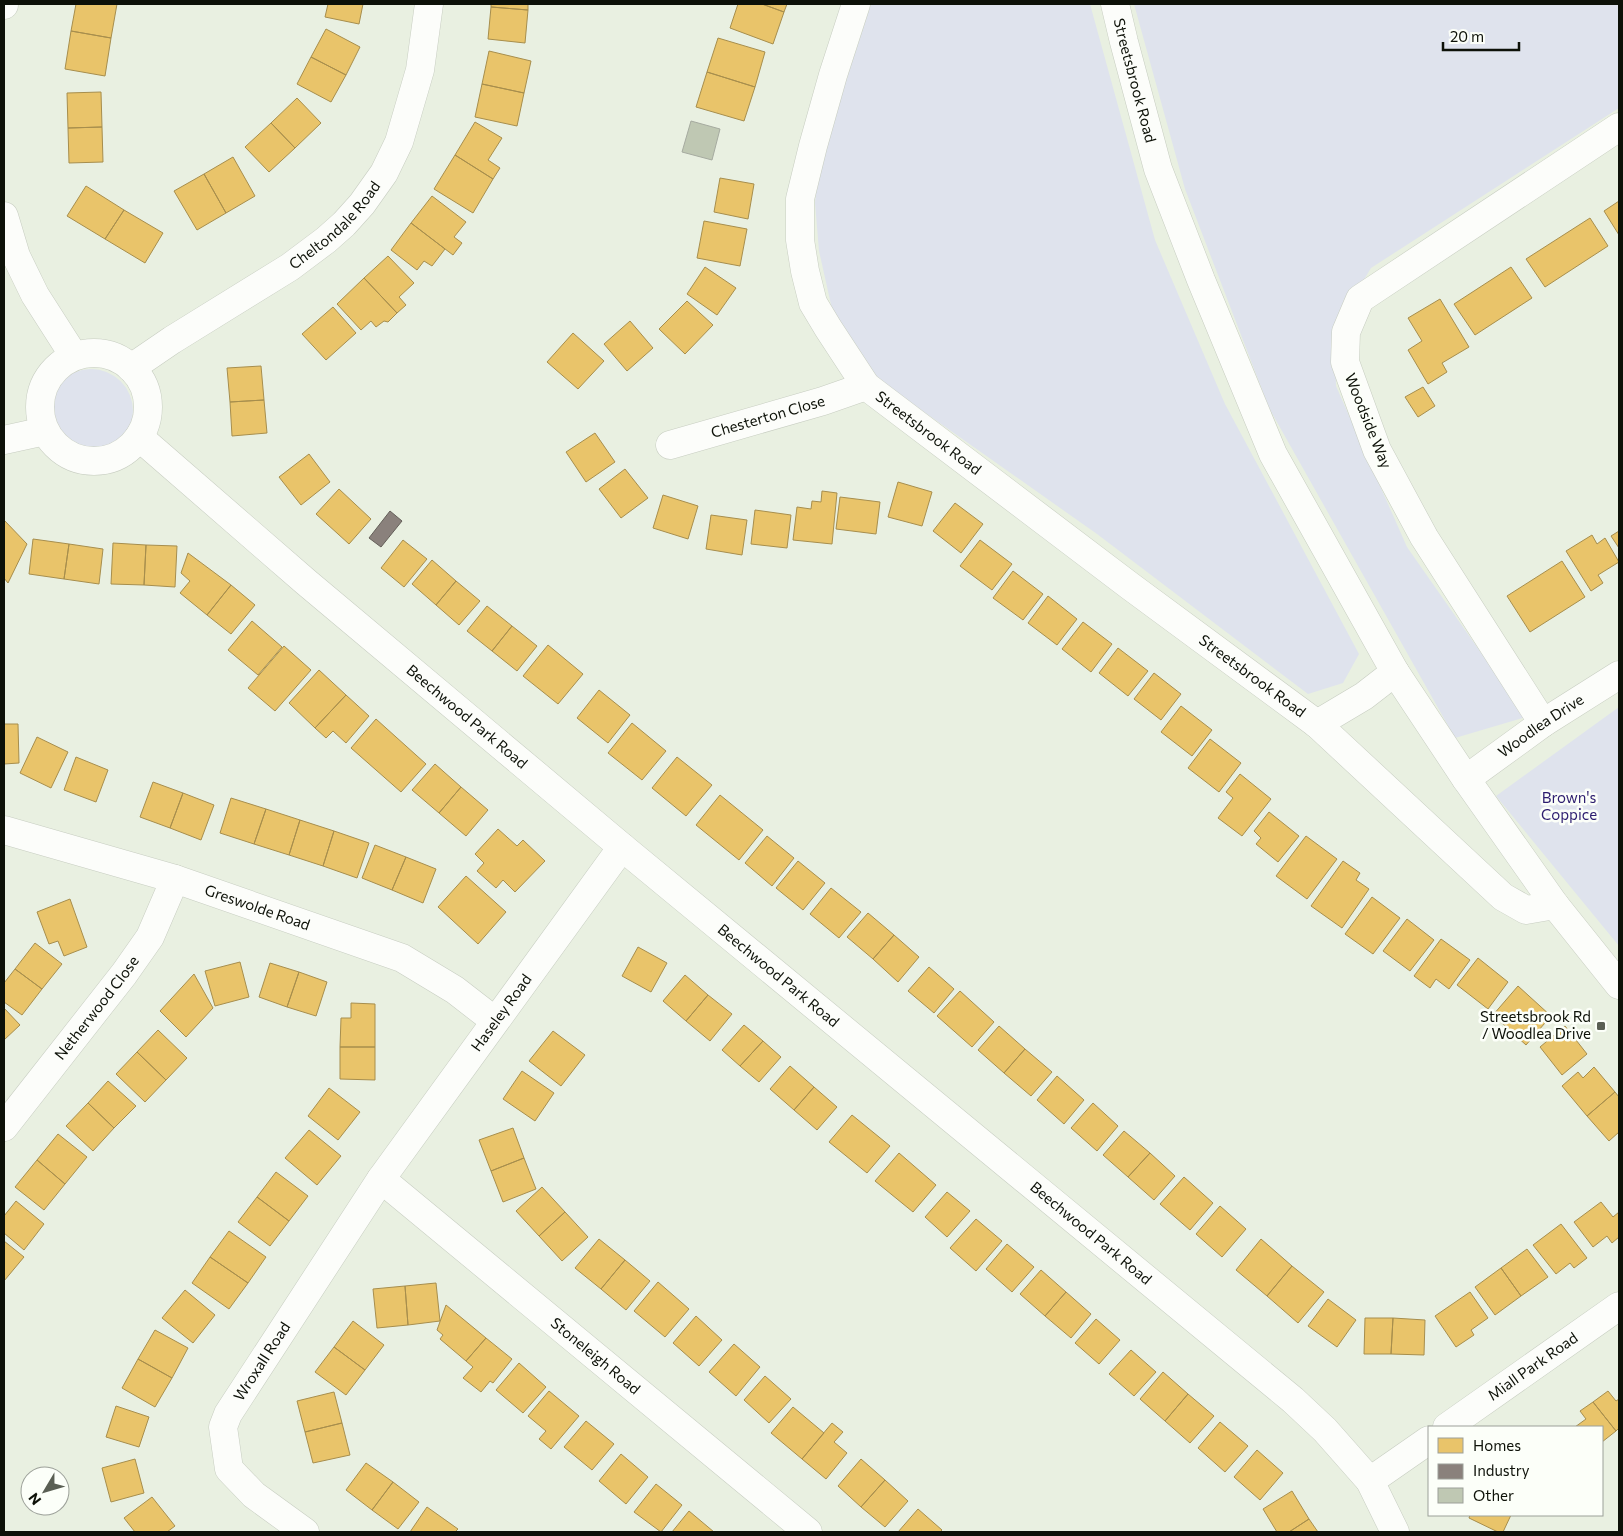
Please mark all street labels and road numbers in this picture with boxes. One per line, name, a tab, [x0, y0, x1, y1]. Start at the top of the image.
street label: Streetsbrook Road	[1111, 16, 1161, 144]
street label: Cheltondale Road	[285, 177, 383, 273]
street label: Woodside Way	[1342, 370, 1396, 471]
street label: Streetsbrook Road	[872, 387, 985, 478]
street label: Chesterton Close	[709, 391, 827, 441]
street label: Streetsbrook Road	[1196, 630, 1310, 721]
street label: Beechwood Park Road	[403, 660, 531, 772]
street label: Woodlea Drive	[1494, 690, 1587, 761]
street label: Greswolde Road	[203, 880, 313, 933]
street label: Beechwood Park Road	[714, 920, 843, 1030]
street label: Netherwood Close	[50, 952, 142, 1063]
street label: Haseley Road	[467, 970, 535, 1055]
street label: Beechwood Park Road	[1027, 1177, 1156, 1288]
street label: Stoneleigh Road	[548, 1313, 644, 1397]
street label: Wroxall Road	[229, 1318, 293, 1404]
street label: Miall Park Road	[1484, 1328, 1581, 1404]

